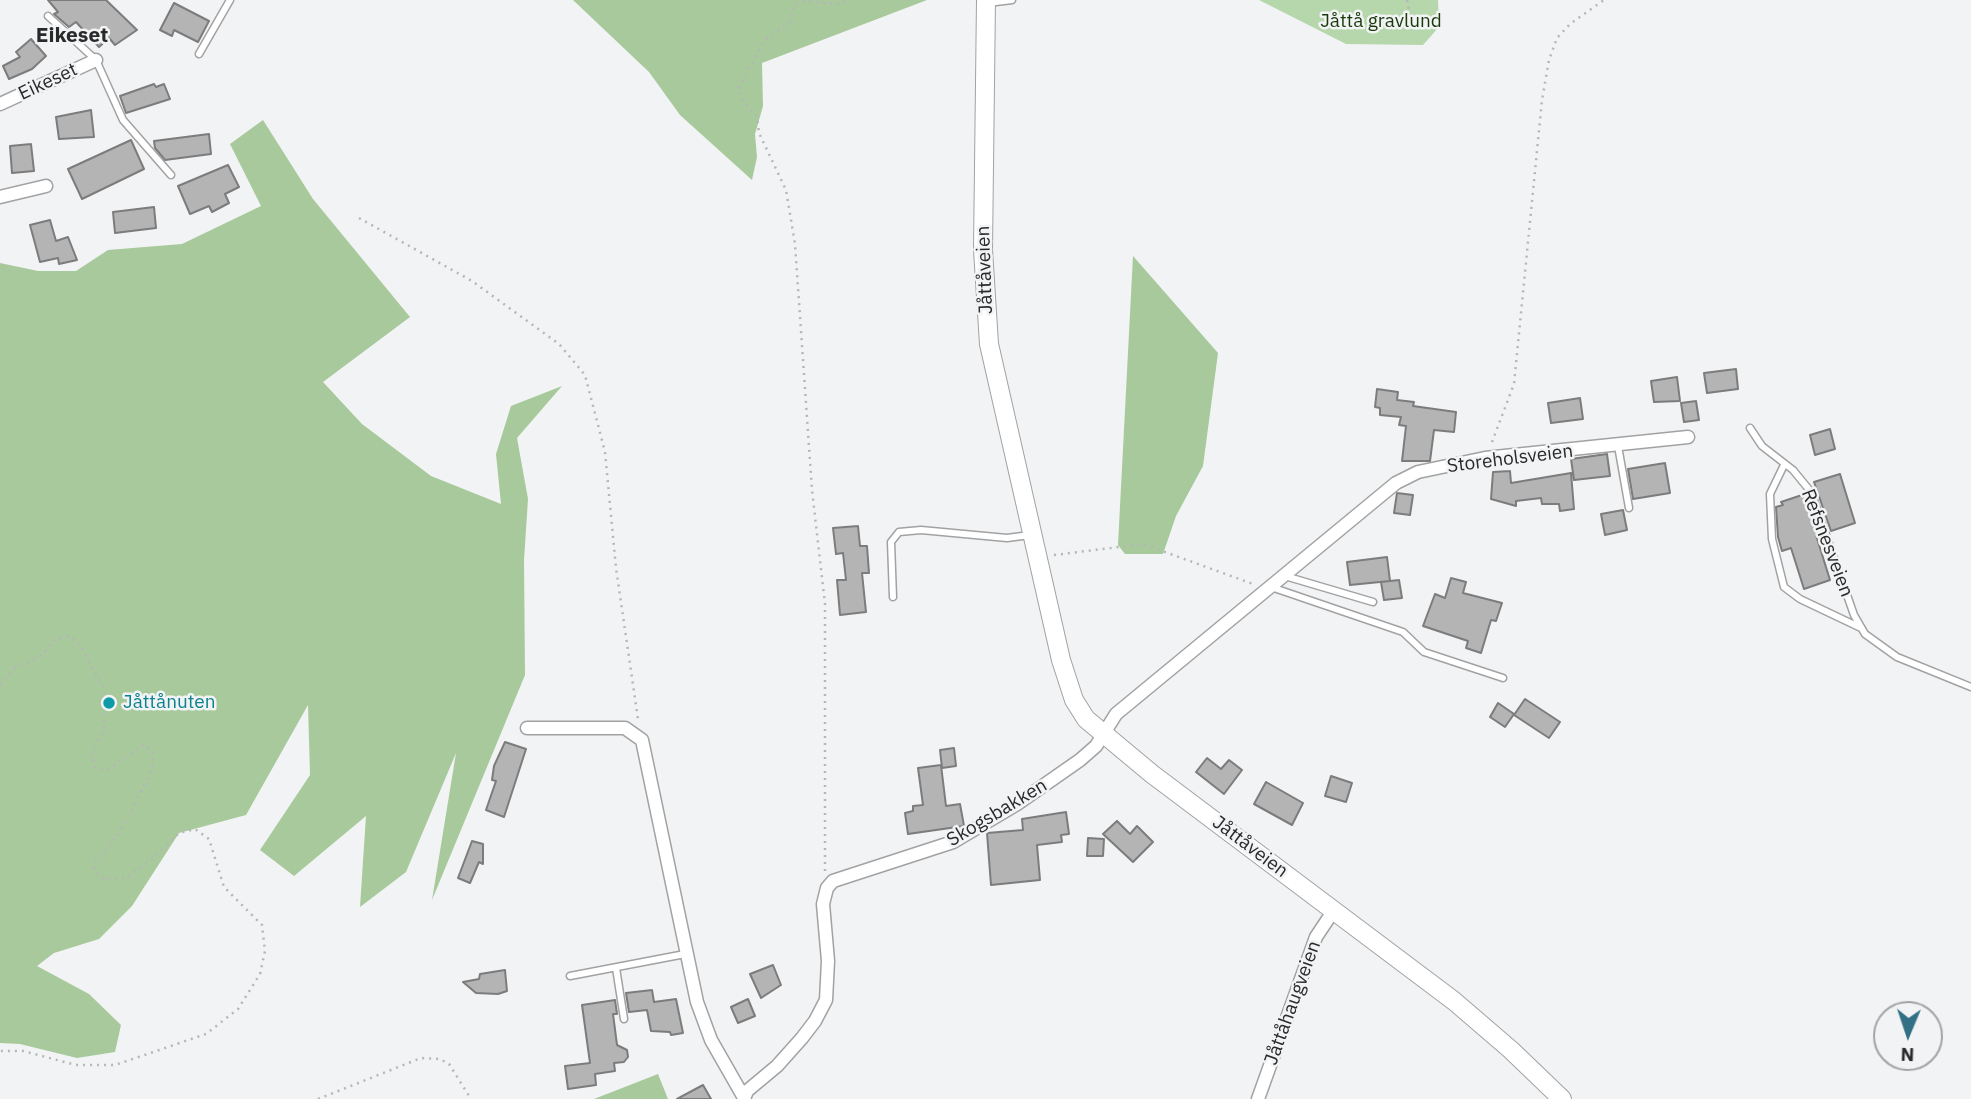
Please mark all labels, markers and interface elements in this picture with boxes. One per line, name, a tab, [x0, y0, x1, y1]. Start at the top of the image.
park label: Jåttå gravlund	[1320, 11, 1442, 33]
district label: Eikeset	[36, 23, 108, 49]
street label: Eikeset	[15, 59, 81, 105]
street label: Jåttåveien	[972, 225, 998, 315]
street label: Storeholsveien	[1446, 440, 1574, 478]
street label: Refsnesveien	[1796, 486, 1858, 600]
place label: Jåttånuten	[123, 692, 216, 714]
marker: Jåttånuten	[101, 695, 117, 711]
street label: Skogsbakken	[943, 774, 1051, 852]
street label: Jåttåveien	[1208, 811, 1292, 883]
street label: Jåttåhaugveien	[1260, 938, 1326, 1068]
north arrow	[1873, 1001, 1943, 1071]
text: N	[1900, 1043, 1915, 1067]

